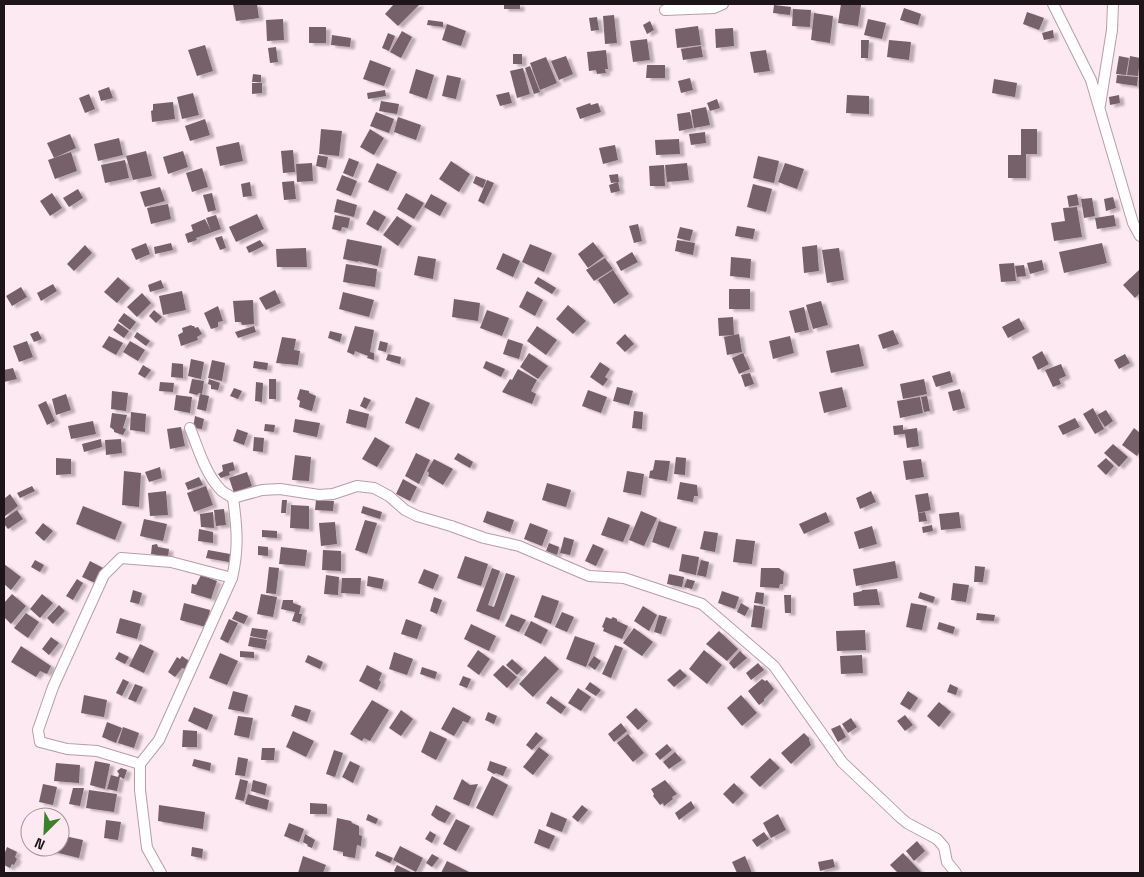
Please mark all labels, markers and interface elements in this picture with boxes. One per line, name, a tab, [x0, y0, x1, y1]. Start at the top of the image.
north arrow	[20, 807, 70, 857]
text: N	[32, 834, 48, 854]

